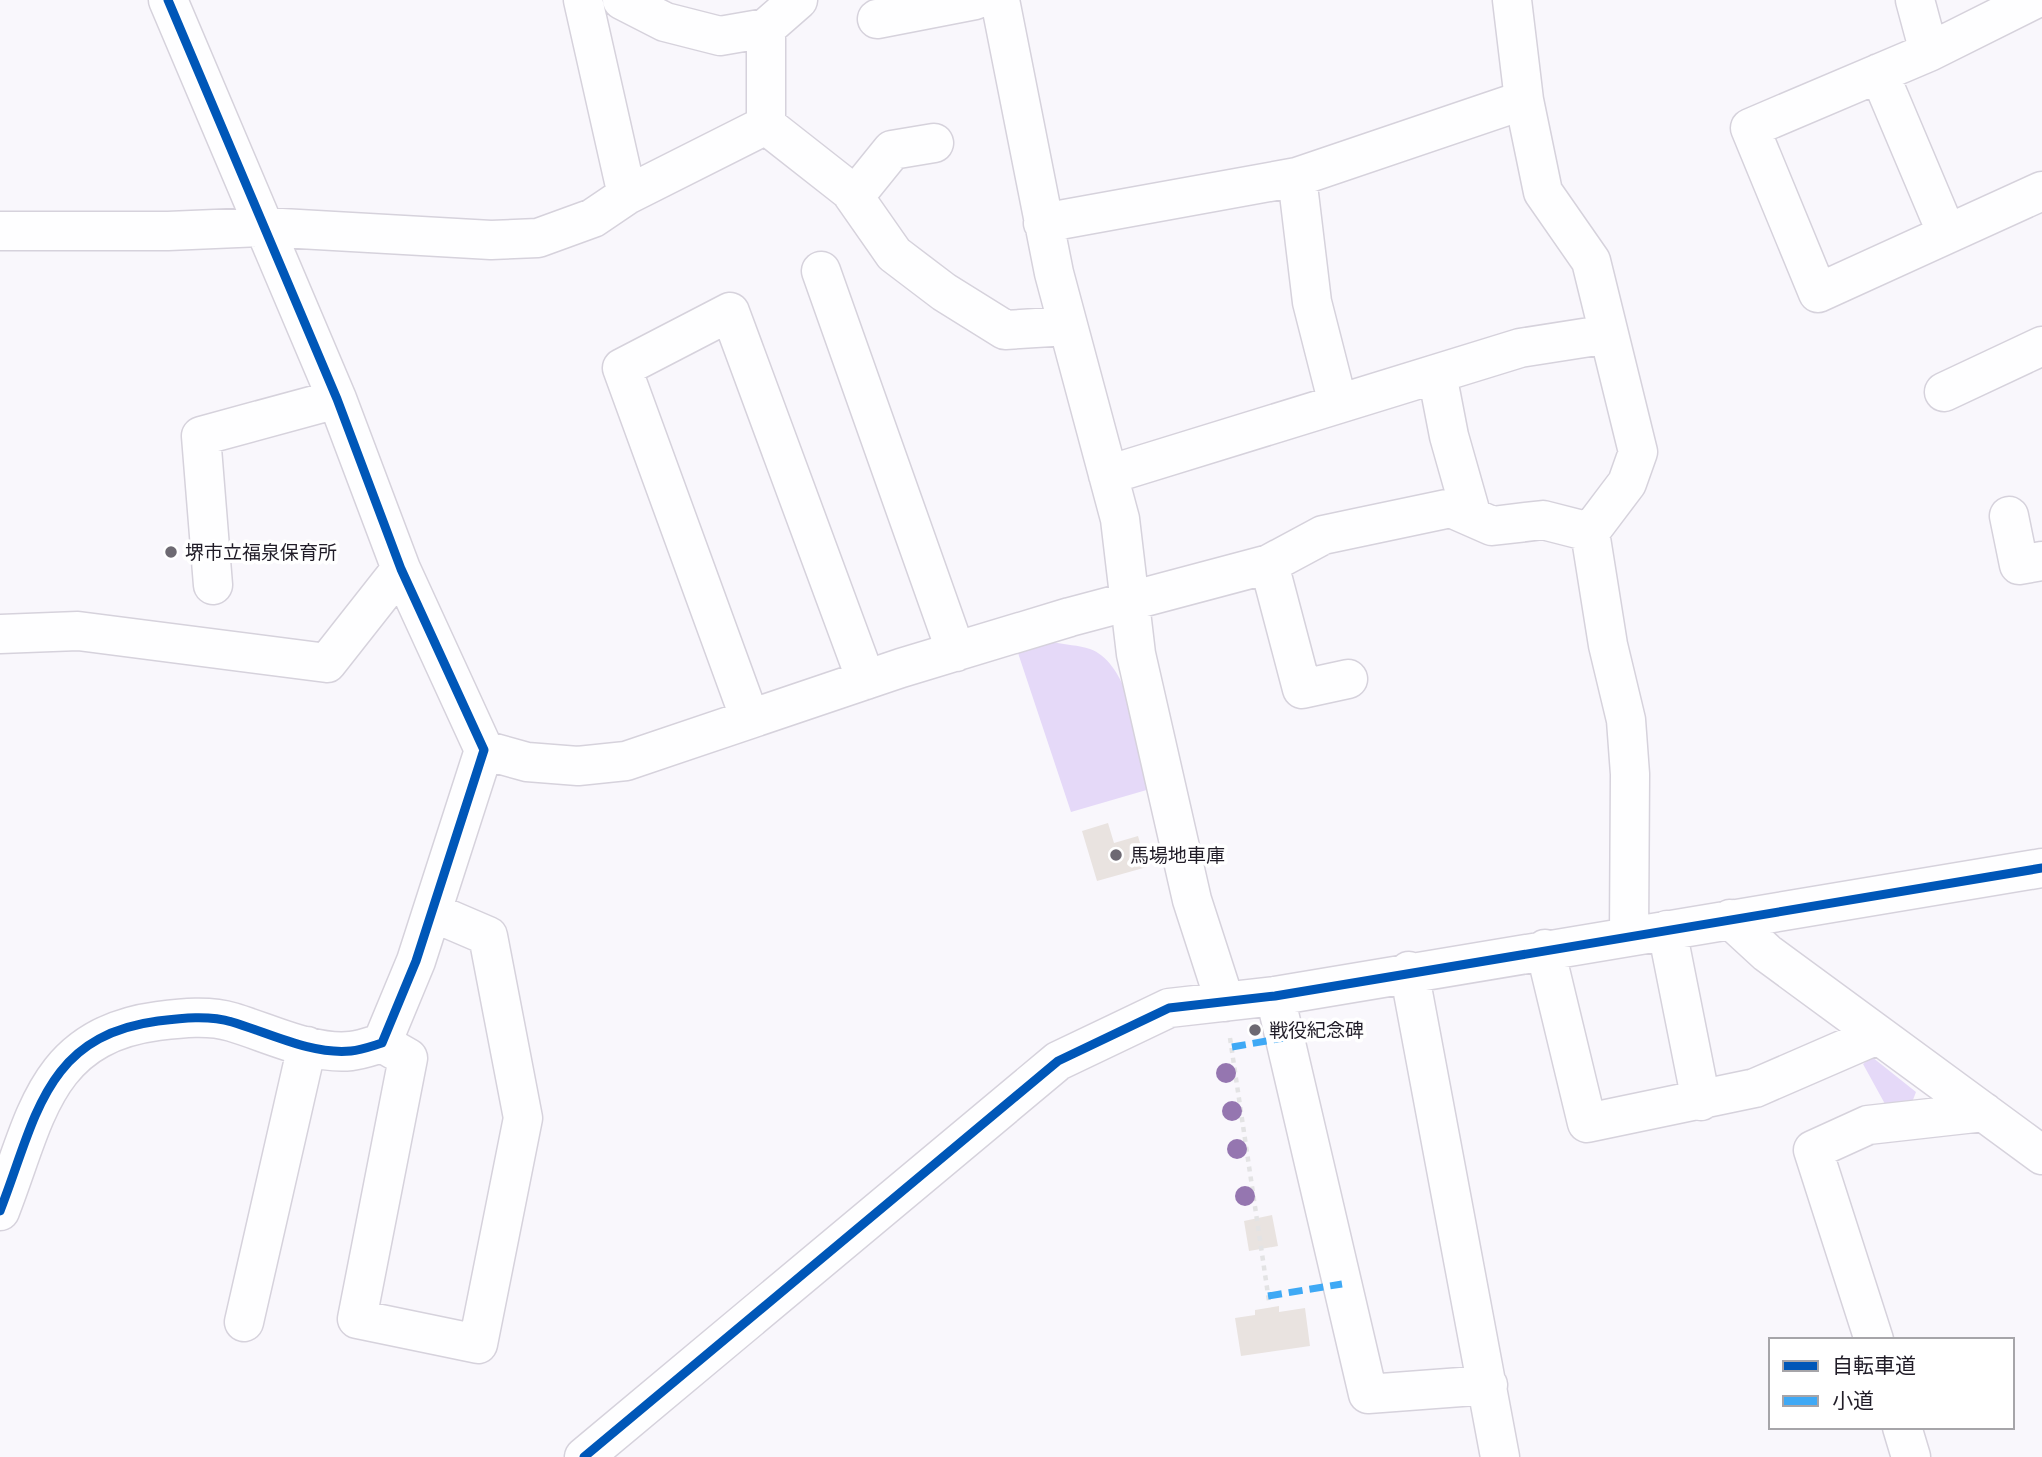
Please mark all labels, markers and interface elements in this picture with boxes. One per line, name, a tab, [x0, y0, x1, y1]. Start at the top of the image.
place label: 堺市立福泉保育所	[185, 540, 337, 564]
marker: 堺市立福泉保育所	[163, 544, 179, 560]
place label: 馬場地車庫	[1130, 843, 1225, 867]
marker: 馬場地車庫	[1108, 847, 1124, 863]
place label: 戦役紀念碑	[1269, 1018, 1364, 1042]
marker: 戦役紀念碑	[1247, 1022, 1263, 1038]
legend	[1769, 1338, 2014, 1429]
text: 自転車道	[1832, 1352, 1916, 1379]
text: 小道	[1832, 1387, 1874, 1414]

